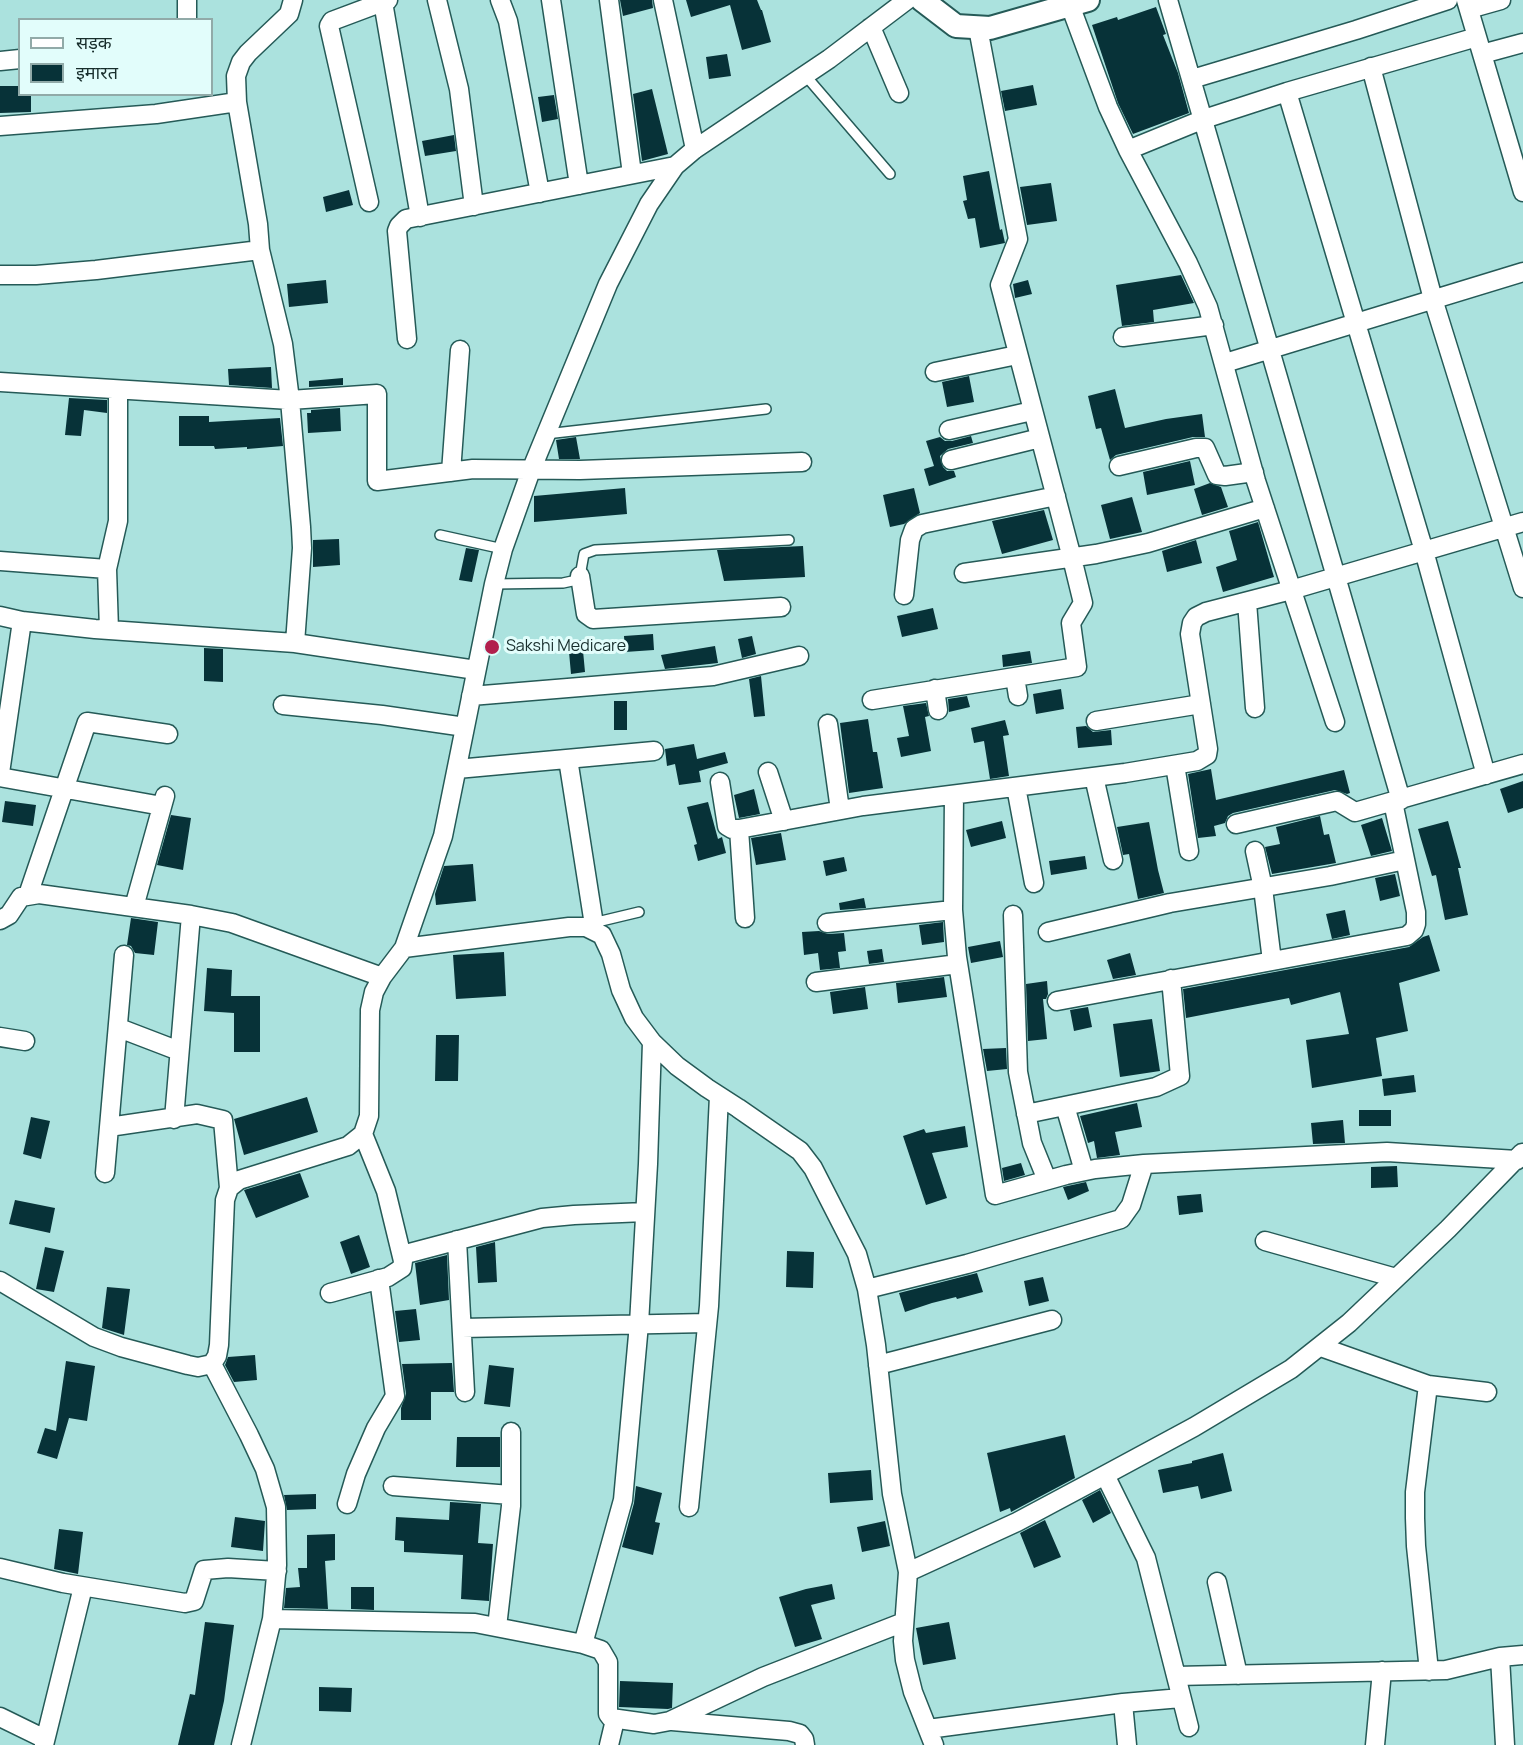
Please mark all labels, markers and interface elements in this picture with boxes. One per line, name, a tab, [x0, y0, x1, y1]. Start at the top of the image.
legend	[18, 18, 213, 96]
text: सड़क	[76, 30, 112, 54]
text: इमारत	[76, 60, 118, 84]
place label: Sakshi Medicare	[506, 637, 626, 657]
marker: Sakshi Medicare	[483, 638, 501, 656]

